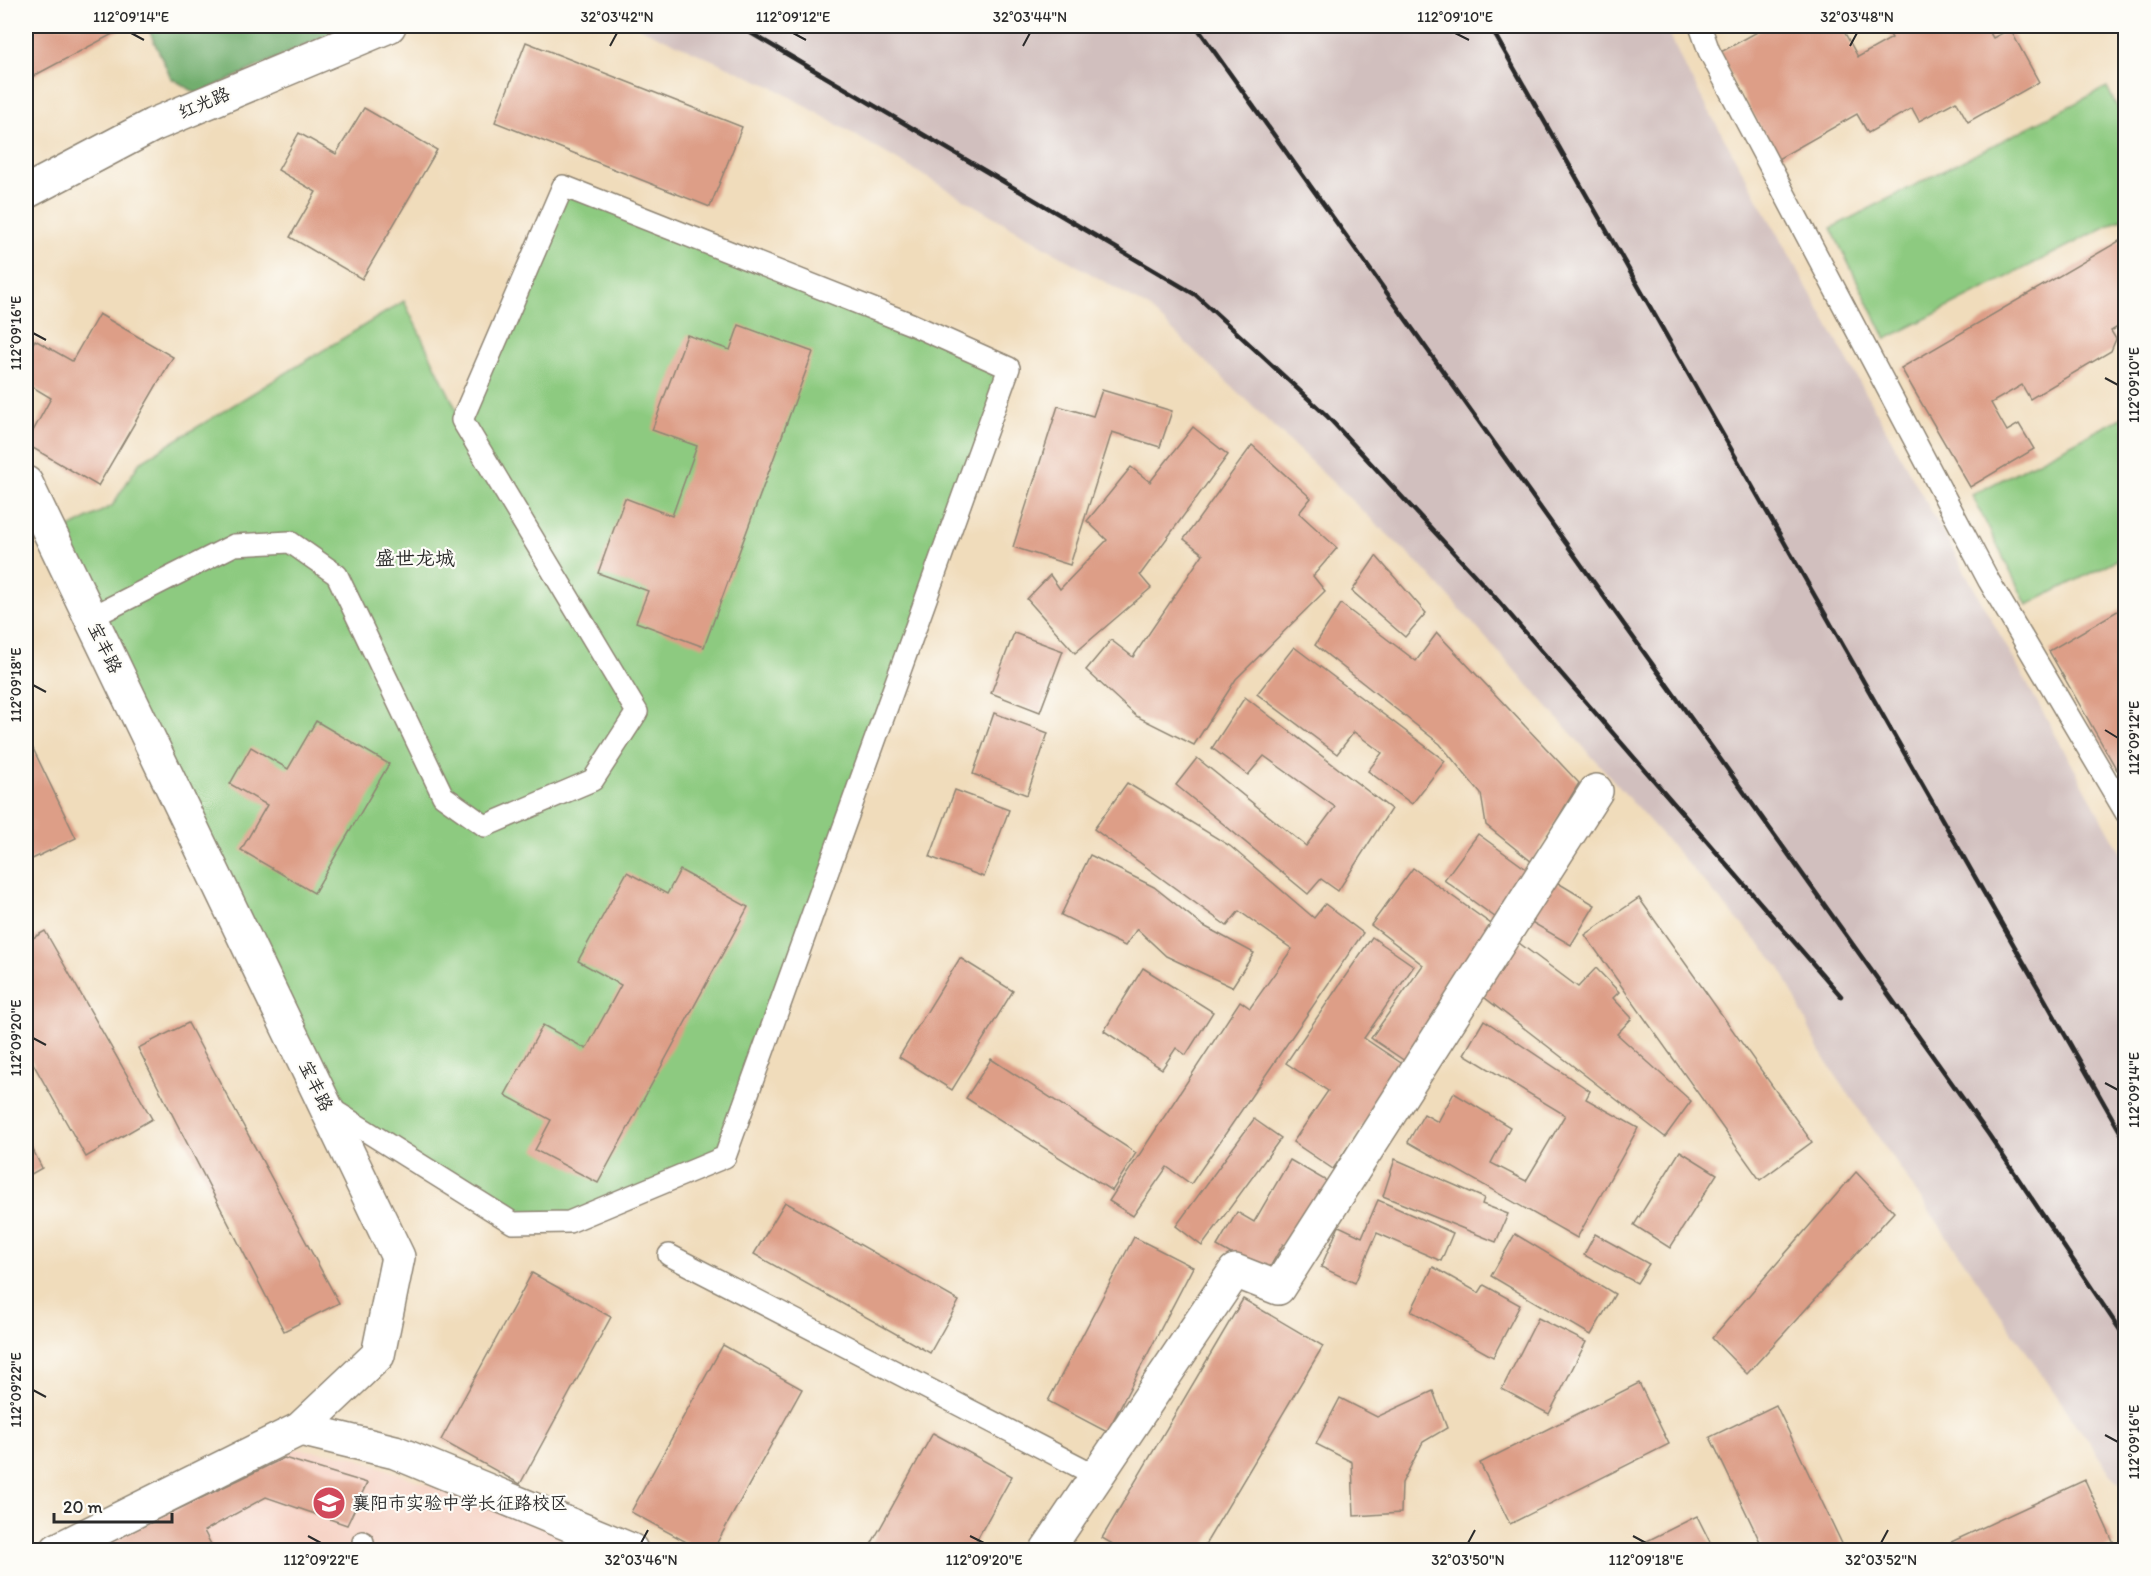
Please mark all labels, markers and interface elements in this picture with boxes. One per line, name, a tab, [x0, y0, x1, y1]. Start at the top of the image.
text: 112°09'14"E	[93, 8, 169, 26]
text: 32°03'42"N	[580, 8, 654, 26]
text: 112°09'12"E	[756, 8, 830, 26]
text: 32°03'44"N	[993, 8, 1067, 26]
text: 112°09'10"E	[1417, 8, 1493, 26]
text: 32°03'48"N	[1820, 8, 1894, 26]
street label: 红光路	[175, 82, 233, 124]
text: 112°09'16"E	[7, 296, 25, 370]
text: 112°09'10"E	[2125, 347, 2143, 423]
district label: 盛世龙城	[375, 546, 455, 570]
street label: 宝丰路	[83, 619, 127, 677]
text: 112°09'18"E	[7, 647, 25, 723]
text: 112°09'12"E	[2125, 701, 2143, 775]
text: 112°09'20"E	[7, 1000, 25, 1077]
text: 112°09'14"E	[2125, 1052, 2143, 1128]
street label: 宝丰路	[294, 1057, 338, 1115]
text: 112°09'22"E	[7, 1352, 25, 1428]
text: 112°09'16"E	[2125, 1405, 2143, 1479]
school or university icon: 襄阳市实验中学长征路校区	[311, 1485, 347, 1521]
scale bar	[54, 1486, 172, 1524]
place label: 襄阳市实验中学长征路校区	[352, 1492, 568, 1514]
text: 20 m	[63, 1496, 103, 1518]
text: 112°09'22"E	[283, 1551, 359, 1569]
text: 32°03'46"N	[604, 1551, 678, 1569]
text: 112°09'20"E	[946, 1551, 1023, 1569]
text: 32°03'50"N	[1431, 1551, 1505, 1569]
text: 112°09'18"E	[1608, 1551, 1684, 1569]
text: 32°03'52"N	[1845, 1551, 1917, 1569]

